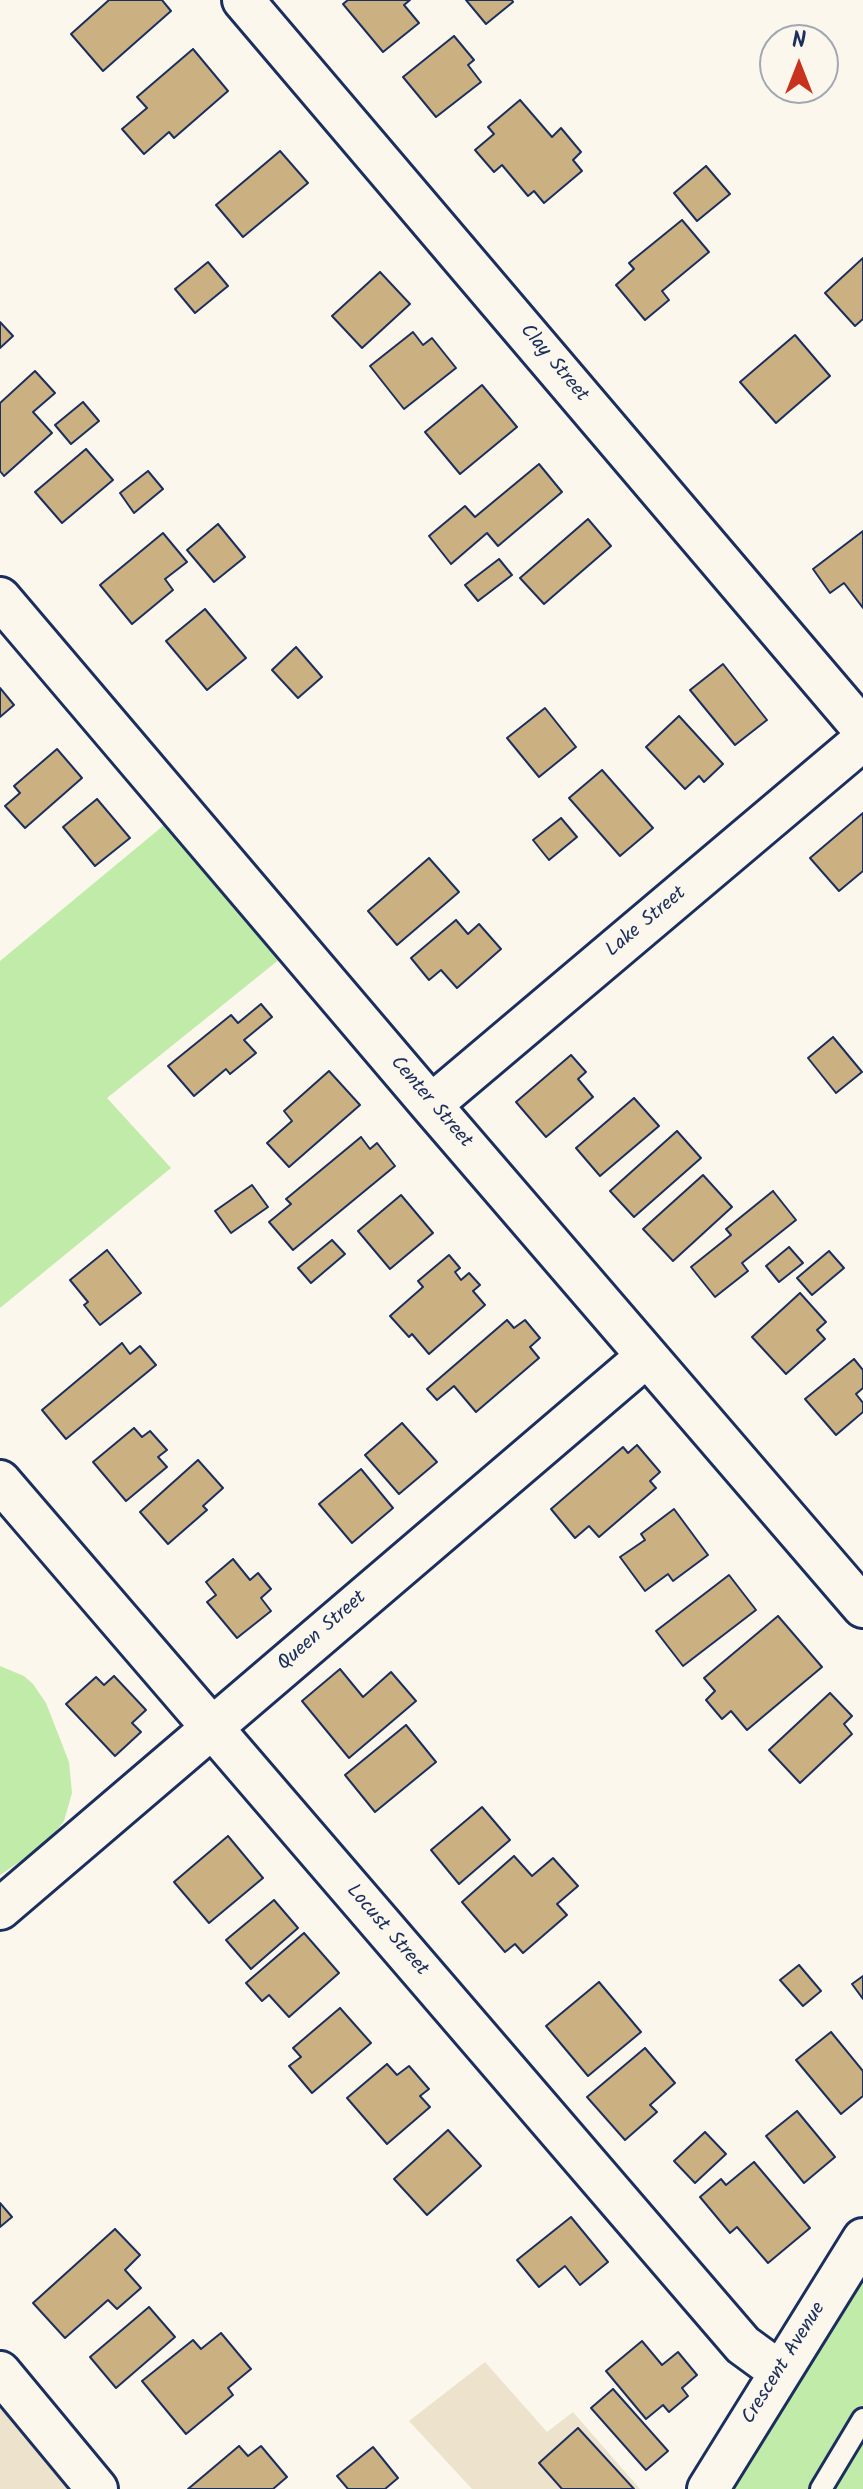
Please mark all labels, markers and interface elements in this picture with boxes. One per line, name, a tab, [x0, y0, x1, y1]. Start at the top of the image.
north arrow	[759, 24, 839, 104]
text: N	[792, 24, 806, 59]
street label: Clay Street	[513, 320, 593, 408]
street label: Lake Street	[602, 882, 692, 964]
street label: Center Street	[384, 1052, 476, 1154]
street label: Queen Street	[274, 1587, 372, 1677]
street label: Locust Street	[340, 1880, 432, 1982]
street label: Crescent Avenue	[738, 2299, 832, 2429]

